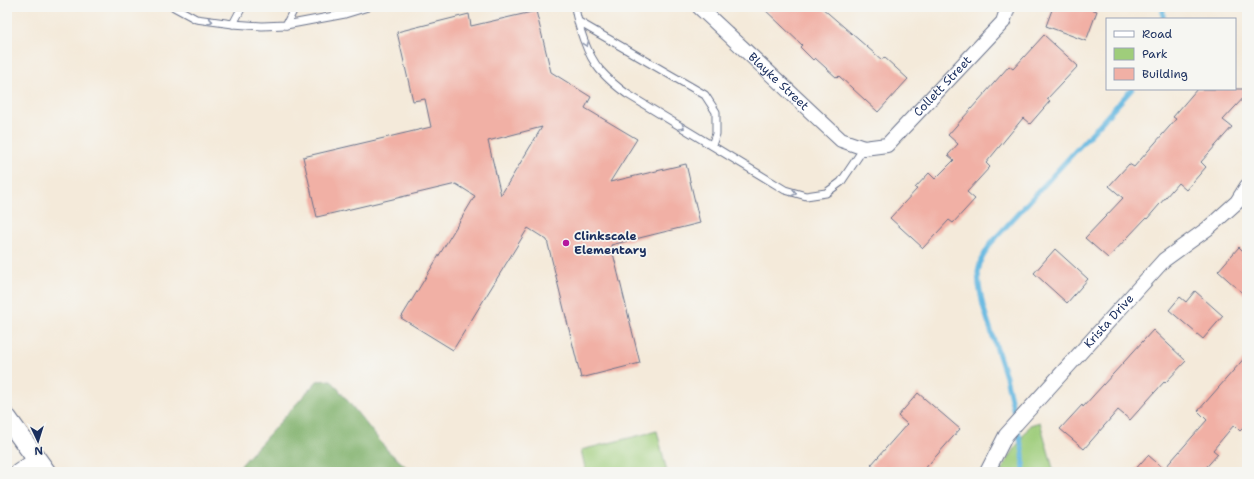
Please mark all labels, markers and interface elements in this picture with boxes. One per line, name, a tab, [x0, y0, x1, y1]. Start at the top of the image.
one-way arrow	[206, 16, 213, 25]
legend	[1106, 18, 1236, 90]
text: Road	[1142, 26, 1173, 42]
one-way arrow	[582, 41, 590, 48]
text: Park	[1142, 46, 1168, 62]
street label: Blayke Street	[745, 49, 812, 114]
street label: Collett Street	[910, 52, 975, 120]
text: Building	[1142, 66, 1188, 82]
one-way arrow	[678, 123, 685, 130]
one-way arrow	[790, 188, 797, 197]
place label: Clinkscale Elementary	[574, 228, 647, 258]
marker: Clinkscale Elementary	[561, 238, 571, 248]
street label: Krista Drive	[1080, 291, 1137, 352]
north arrow	[18, 421, 58, 461]
text: N	[34, 443, 44, 458]

